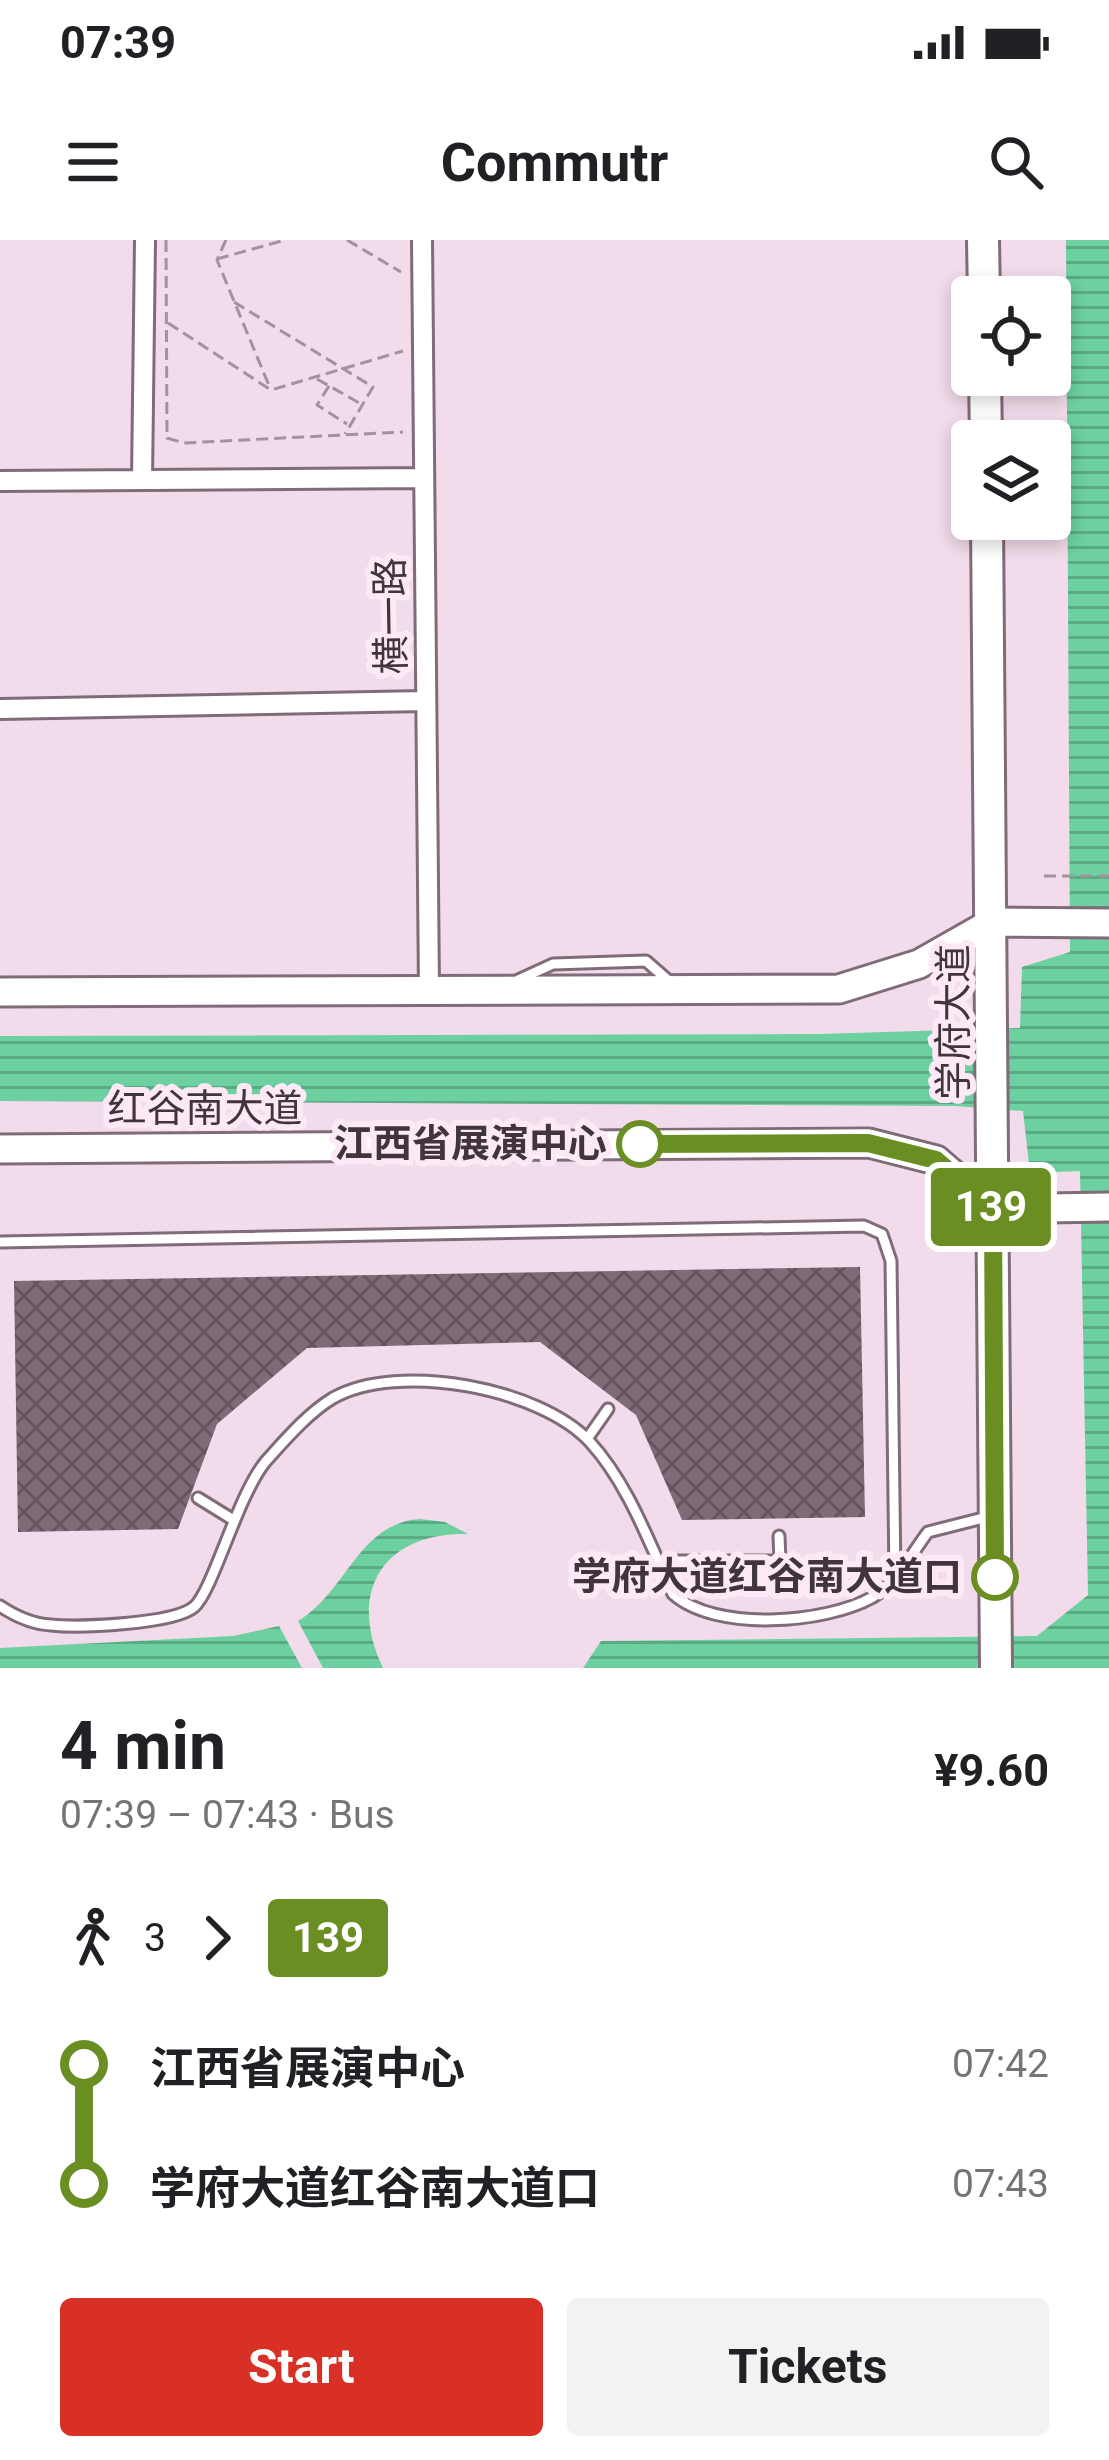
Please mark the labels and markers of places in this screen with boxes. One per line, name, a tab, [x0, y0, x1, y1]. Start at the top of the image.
place label: 江西省展演中心	[334, 1121, 607, 1167]
marker: 江西省展演中心	[618, 1122, 662, 1166]
place label: 学府大道红谷南大道口	[572, 1554, 962, 1600]
marker: 学府大道红谷南大道口	[973, 1555, 1017, 1599]

